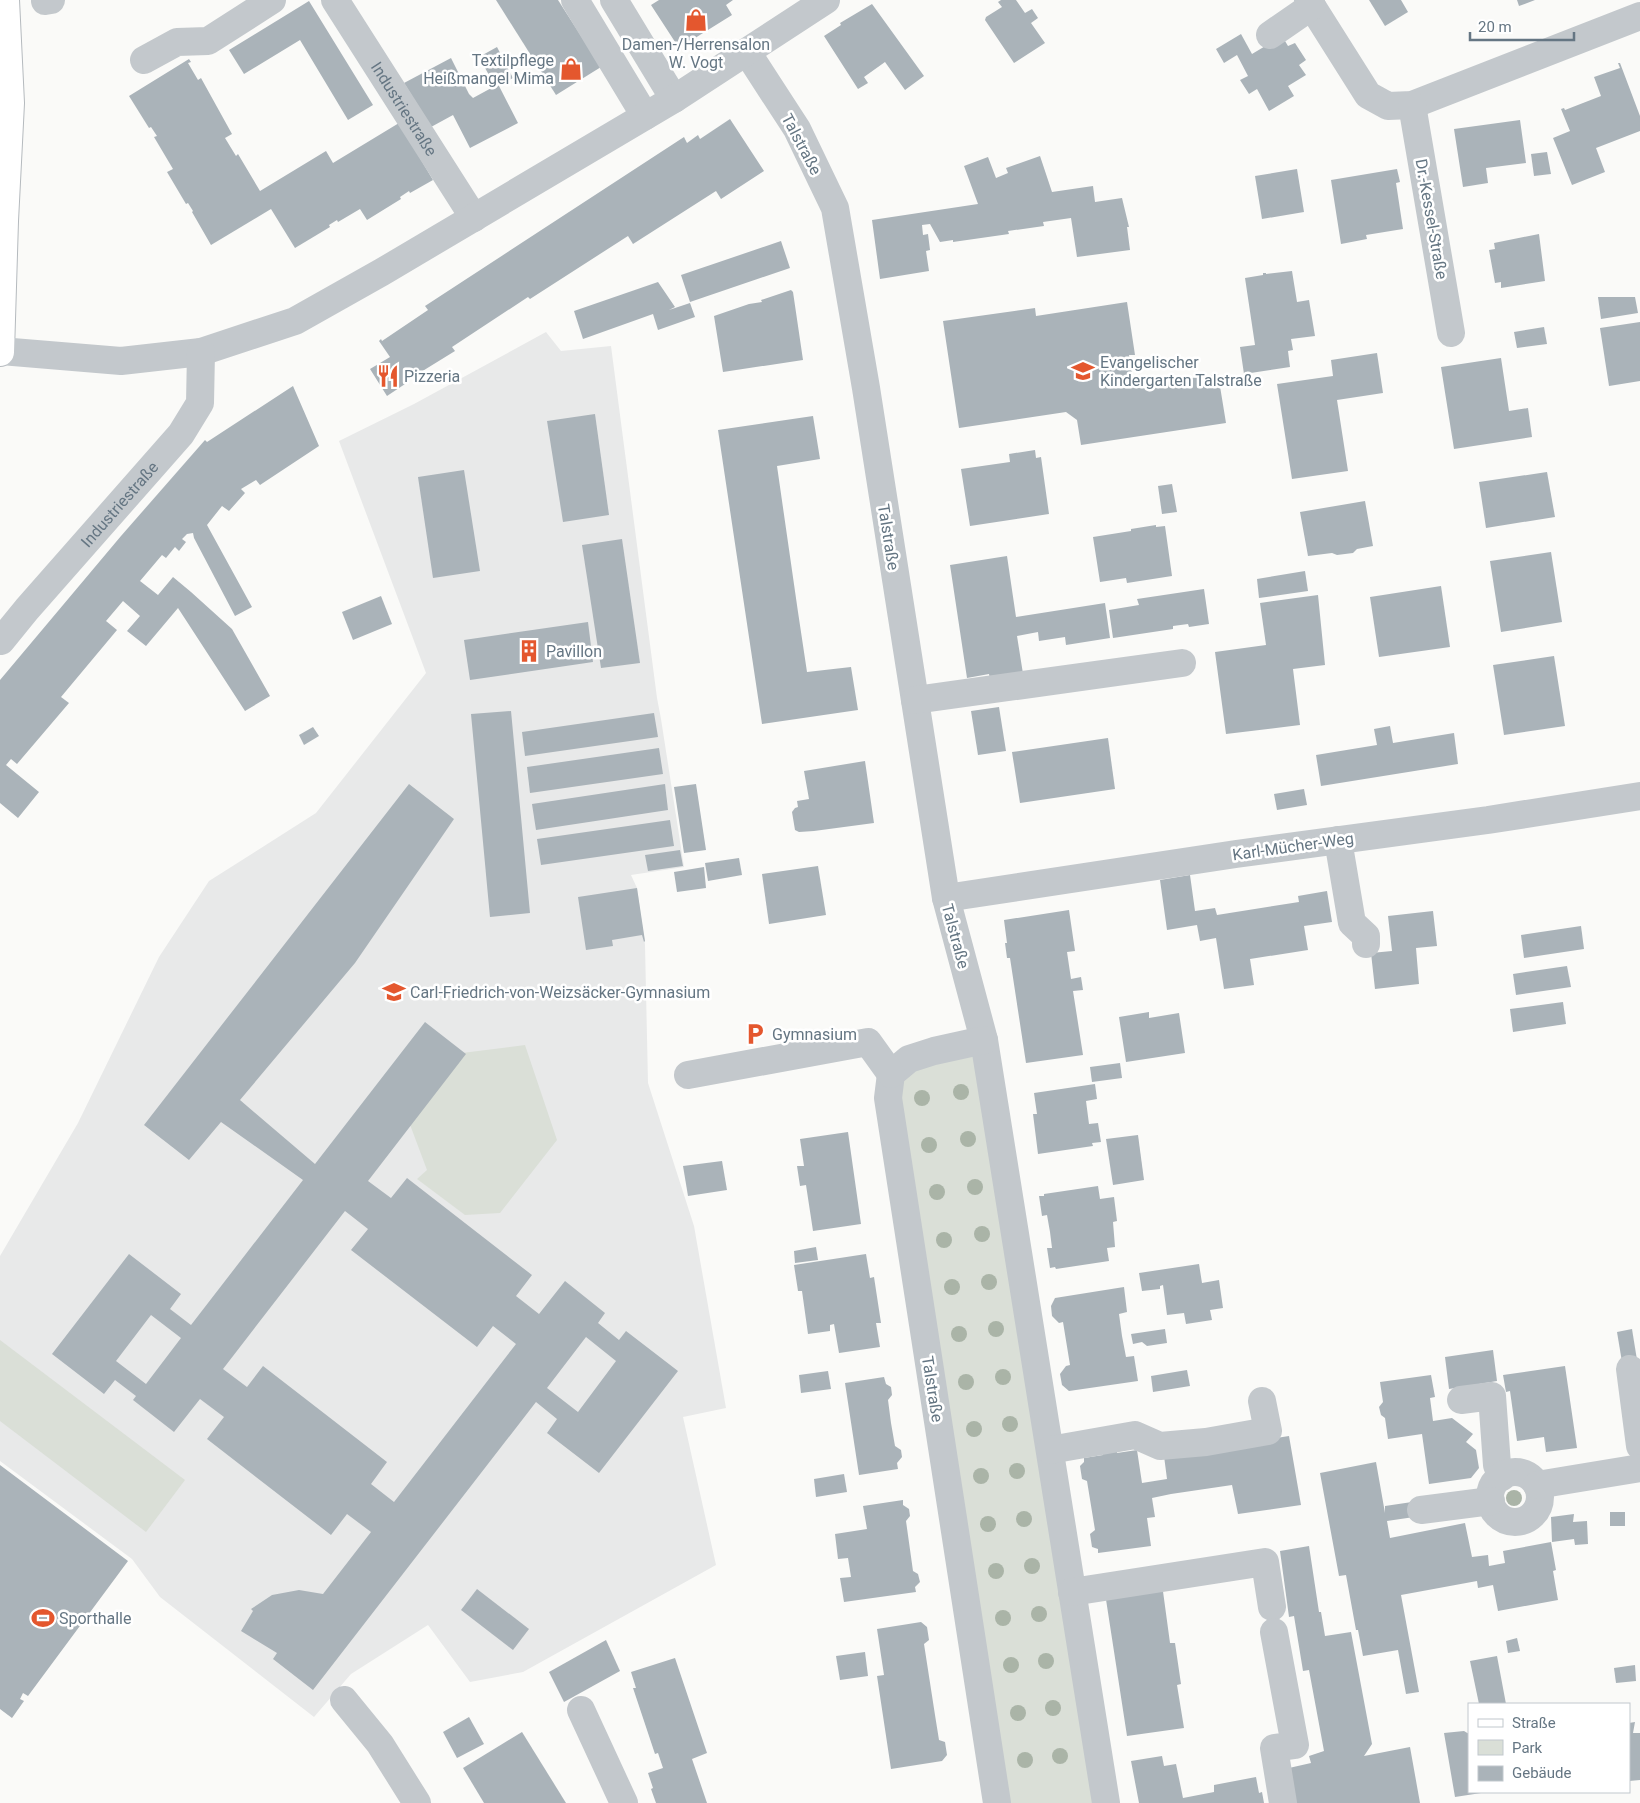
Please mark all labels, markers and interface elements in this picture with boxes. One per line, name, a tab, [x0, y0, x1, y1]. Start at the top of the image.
shop icon: Damen-/Herrensalon W. Vogt	[683, 7, 709, 33]
scale bar	[1470, 10, 1574, 42]
text: 20 m	[1478, 18, 1512, 36]
place label: Damen-/Herrensalon W. Vogt	[622, 35, 770, 72]
place label: Textilpflege Heißmangel Mima	[423, 51, 554, 88]
shop icon: Textilpflege Heißmangel Mima	[558, 56, 584, 82]
street label: Industriestraße	[367, 59, 441, 160]
street label: Talstraße	[778, 110, 826, 178]
street label: Dr.-Kessel-Straße	[1412, 157, 1451, 281]
place label: Evangelischer Kindergarten Talstraße	[1100, 353, 1262, 390]
school or university icon: Evangelischer Kindergarten Talstraße	[1070, 358, 1096, 384]
restaurant icon: Pizzeria	[375, 363, 401, 389]
place label: Pizzeria	[404, 367, 460, 386]
street label: Industriestraße	[77, 458, 162, 551]
street label: Talstraße	[874, 503, 903, 571]
building icon: Pavillon	[516, 638, 542, 664]
place label: Pavillon	[546, 642, 602, 661]
street label: Karl-Mücher-Weg	[1231, 829, 1355, 864]
street label: Talstraße	[938, 902, 973, 971]
school or university icon: Carl-Friedrich-von-Weizsäcker-Gymnasium	[381, 979, 407, 1005]
place label: Carl-Friedrich-von-Weizsäcker-Gymnasium	[410, 983, 710, 1002]
parking icon: Gymnasium	[742, 1021, 768, 1047]
place label: Gymnasium	[772, 1025, 857, 1044]
street label: Talstraße	[918, 1355, 947, 1423]
sports icon: Sporthalle	[30, 1605, 56, 1631]
place label: Sporthalle	[59, 1609, 131, 1628]
legend	[1468, 1703, 1630, 1793]
text: Straße	[1512, 1714, 1556, 1732]
text: Park	[1512, 1739, 1543, 1757]
text: Gebäude	[1512, 1764, 1571, 1782]

